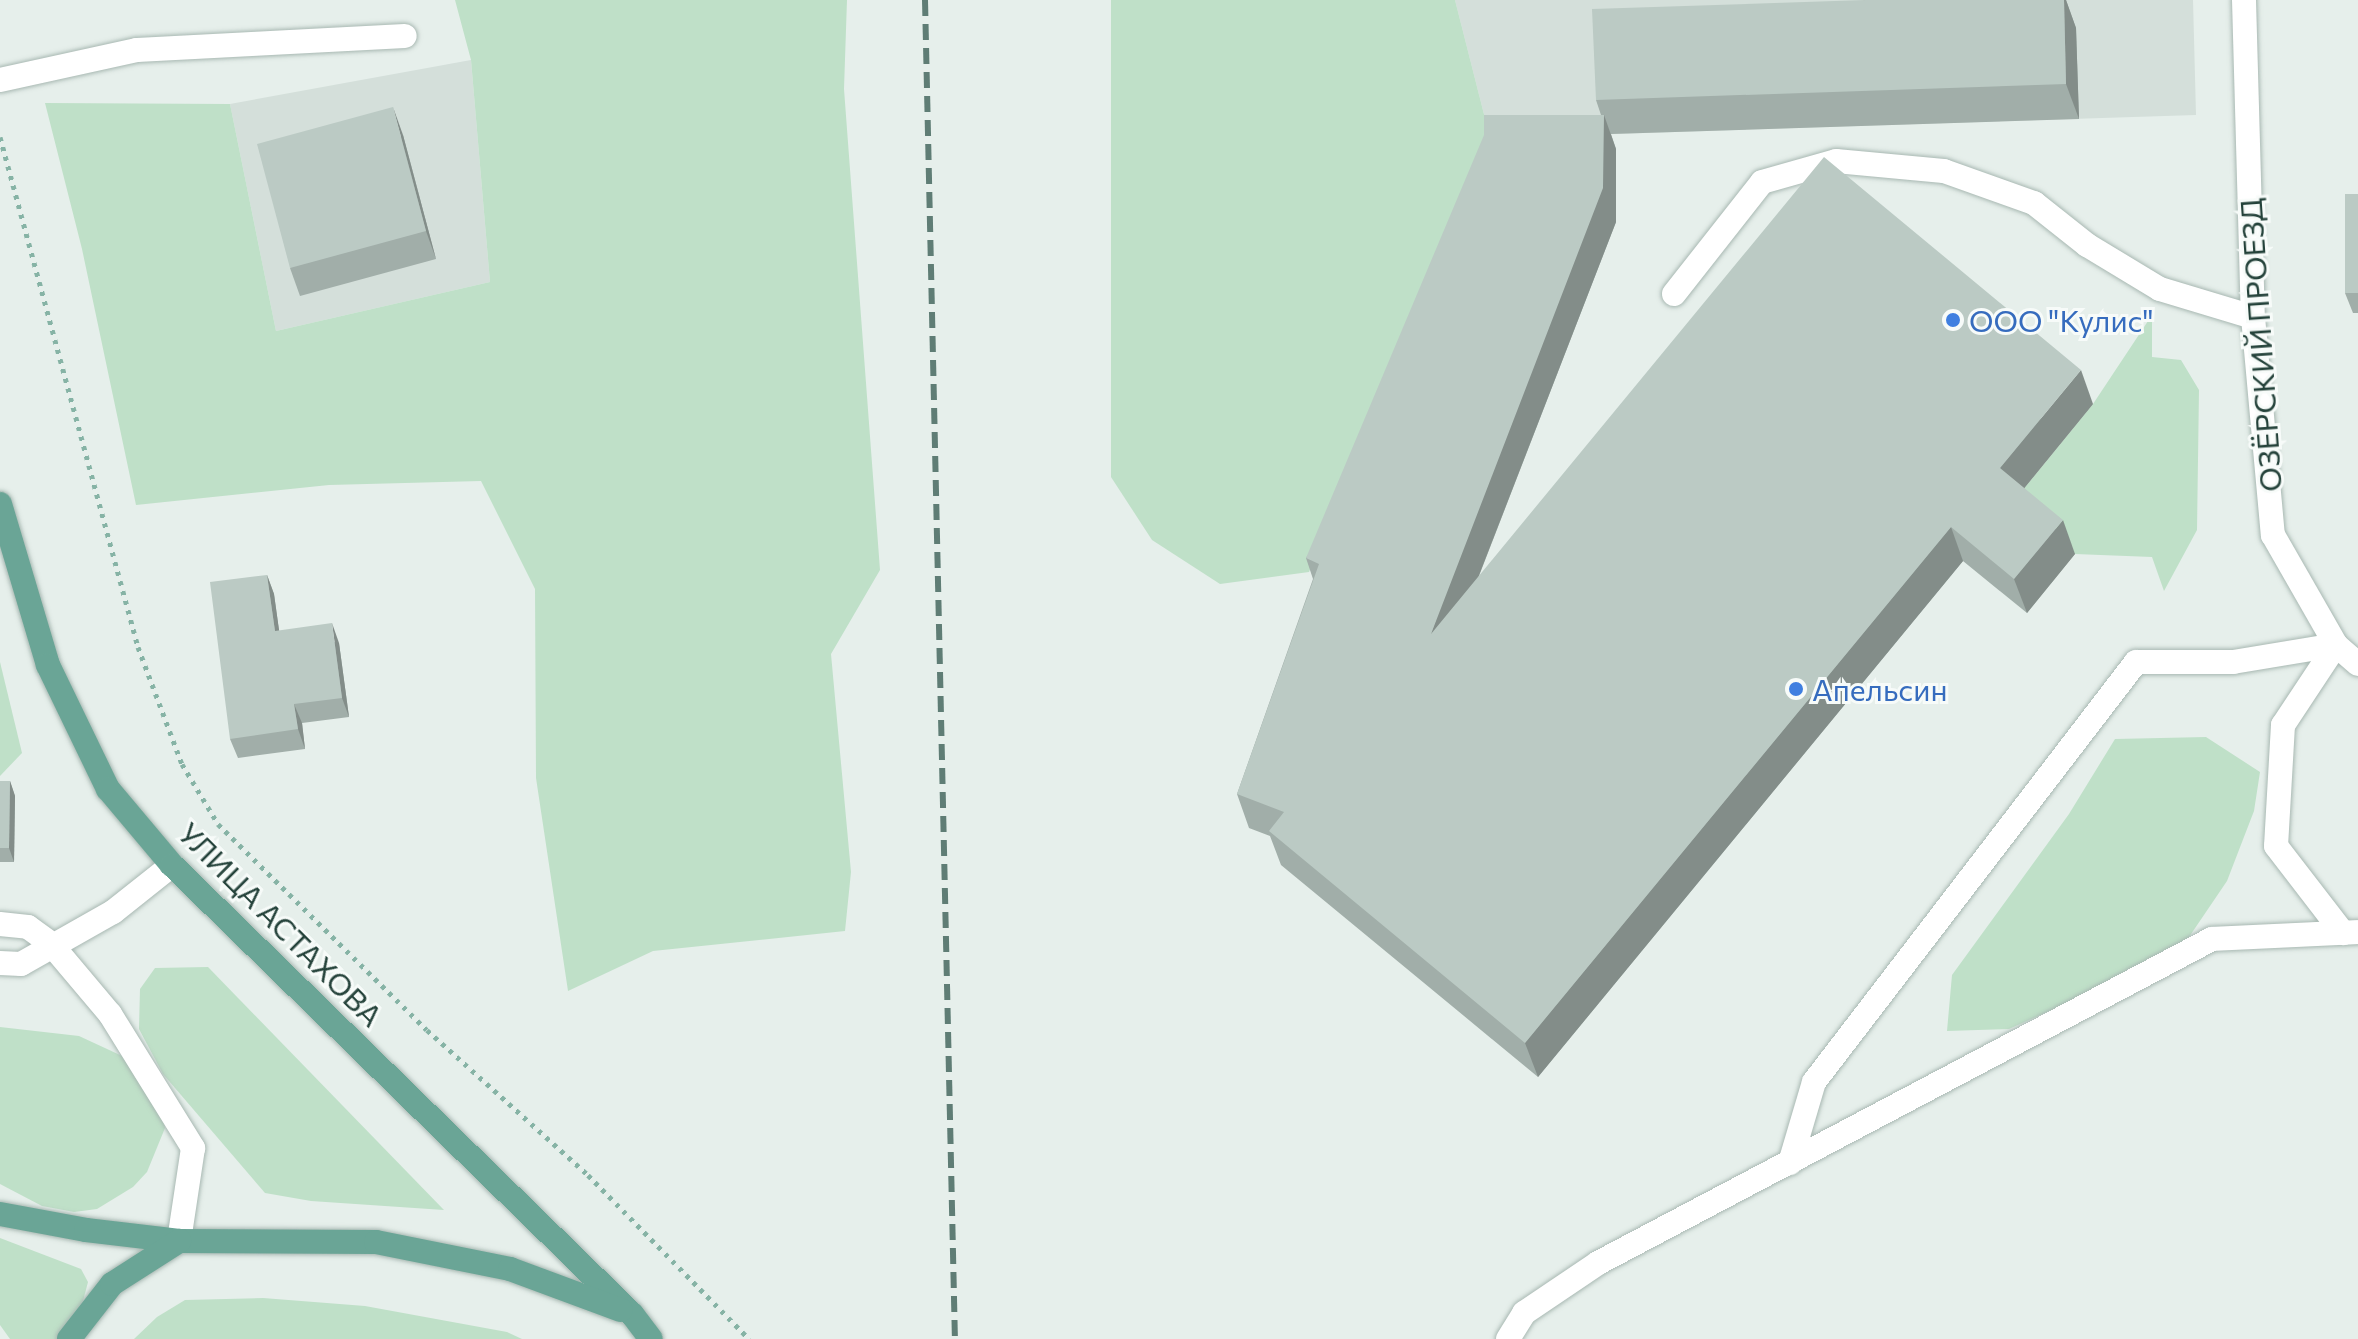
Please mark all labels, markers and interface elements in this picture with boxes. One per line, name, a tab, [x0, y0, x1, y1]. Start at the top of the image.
street label: ОЗЁРСКИЙ ПРОЕЗД	[2232, 197, 2288, 493]
place label: ООО "Кулис"	[1969, 302, 2154, 338]
marker: ООО "Кулис"	[1944, 311, 1962, 329]
place label: Апельсин	[1812, 671, 1947, 707]
marker: Апельсин	[1787, 680, 1805, 698]
street label: УЛИЦА АСТАХОВА	[172, 815, 390, 1033]

